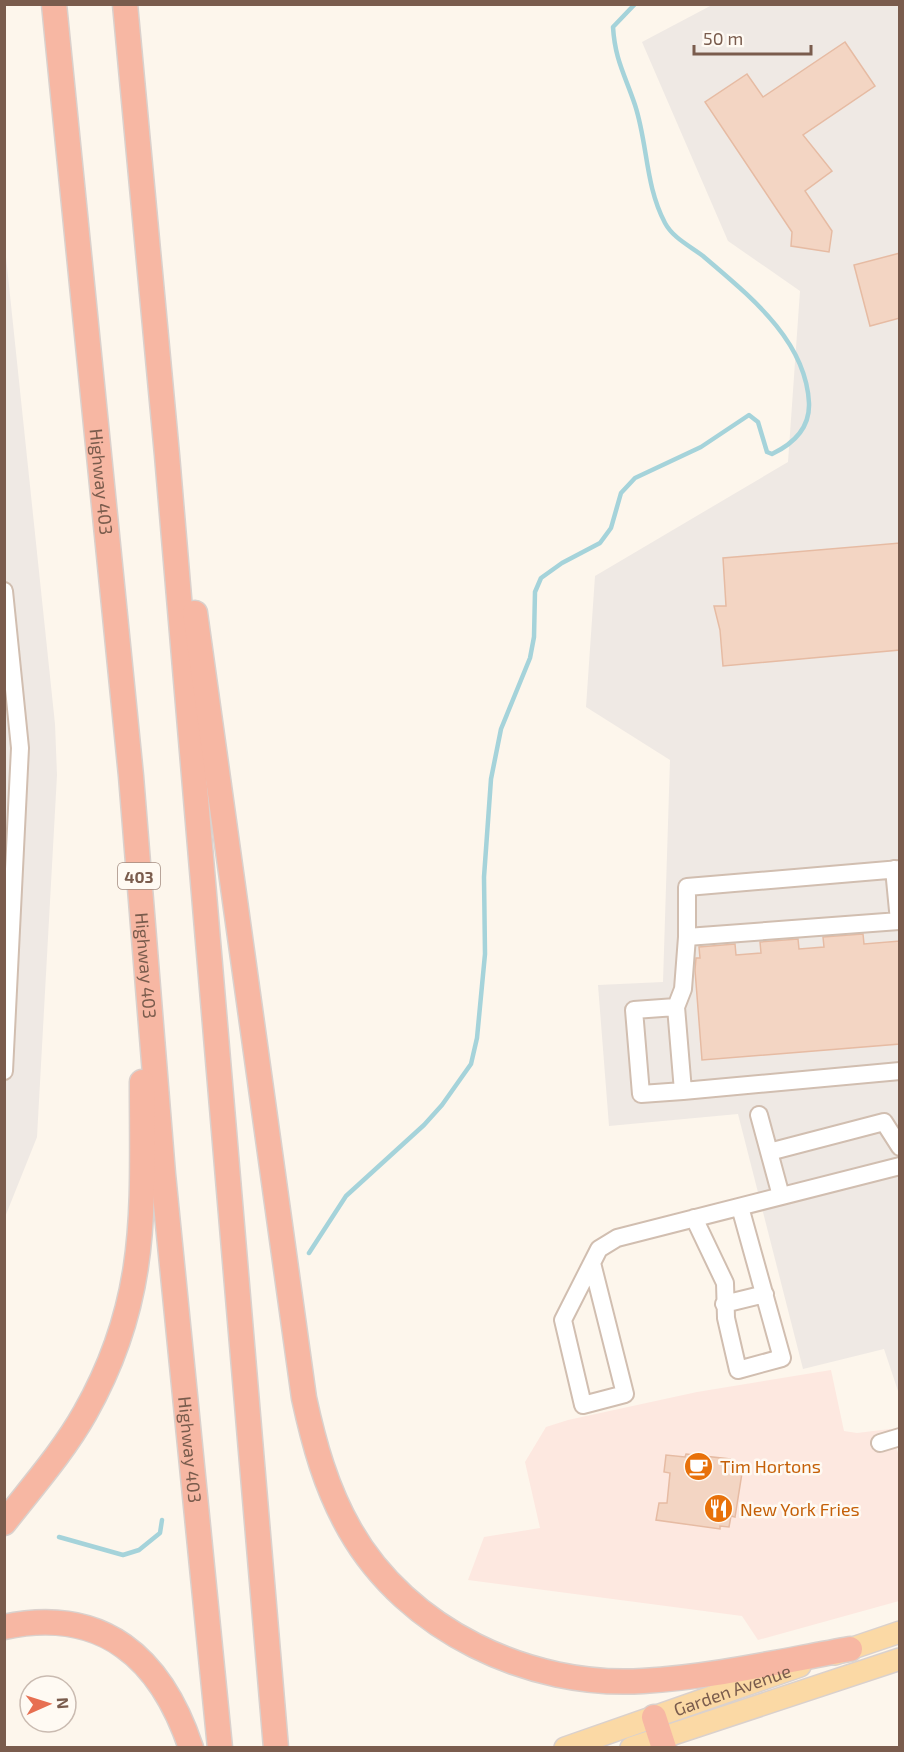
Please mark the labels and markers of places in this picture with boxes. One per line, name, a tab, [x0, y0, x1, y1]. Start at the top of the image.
cafe icon: Tim Hortons	[683, 1450, 715, 1482]
place label: Tim Hortons	[720, 1455, 821, 1477]
restaurant icon: New York Fries	[703, 1493, 735, 1525]
place label: New York Fries	[740, 1498, 860, 1520]

